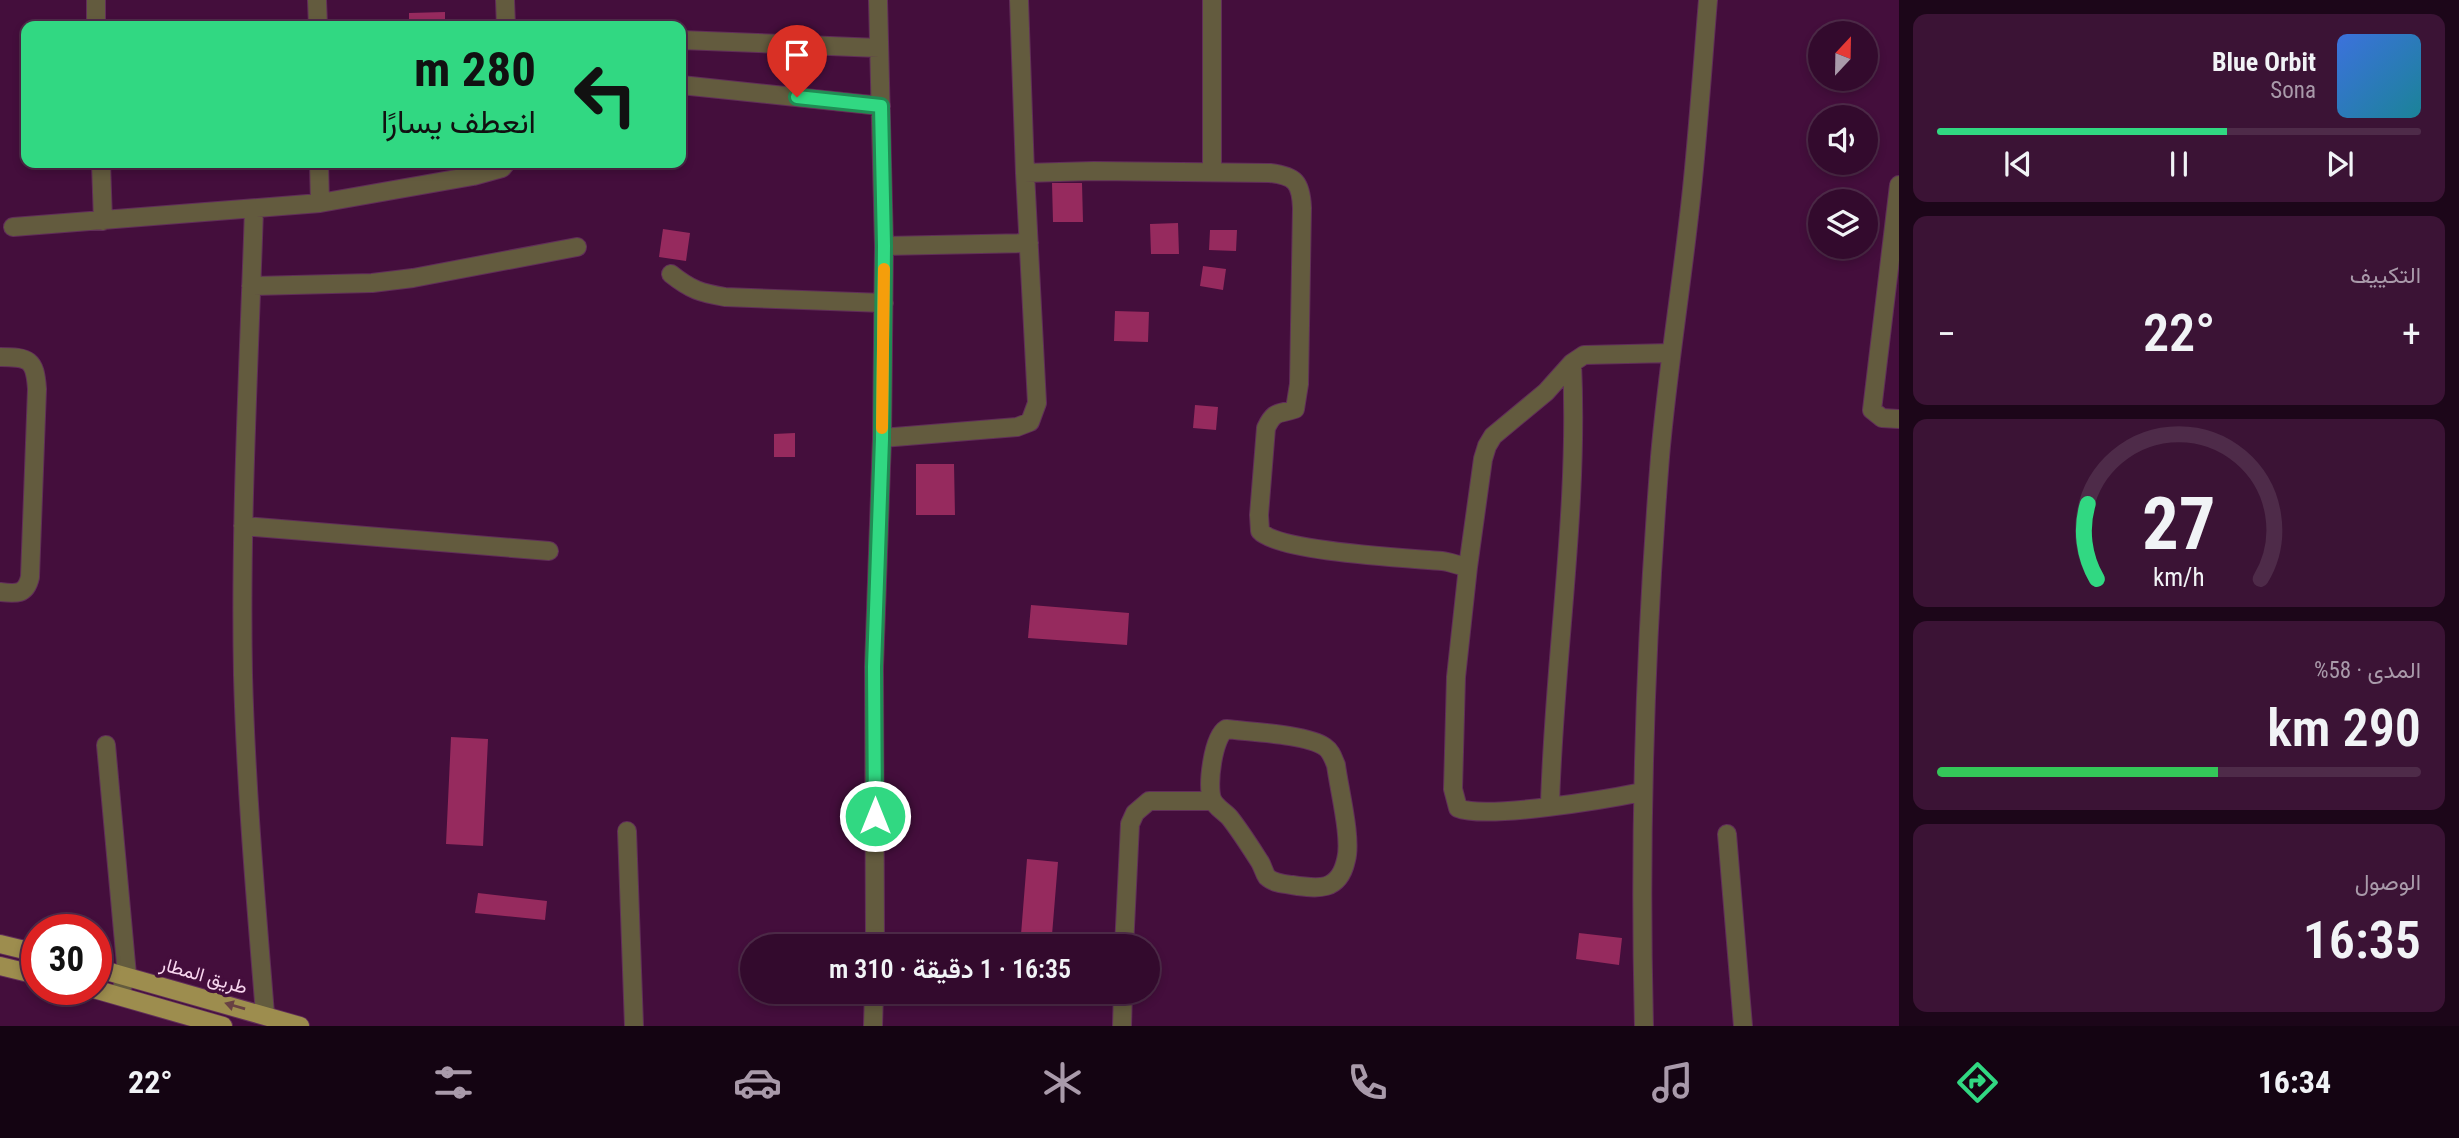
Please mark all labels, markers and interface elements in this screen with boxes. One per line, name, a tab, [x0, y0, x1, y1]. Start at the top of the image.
north arrow	[1808, 21, 1878, 91]
map controls	[1808, 21, 1878, 259]
pin	[767, 25, 827, 97]
icon: arrive	[778, 36, 816, 74]
text: 280 m	[414, 41, 536, 98]
text: Blue Orbit	[2212, 47, 2316, 77]
icon: left	[560, 49, 651, 140]
text: Sona	[2270, 77, 2316, 104]
text: انعطف يسارًا	[381, 103, 536, 141]
button: sound	[1808, 105, 1878, 175]
icon: previous	[1999, 145, 2037, 183]
icon: pause	[2160, 145, 2198, 183]
icon: next	[2321, 145, 2359, 183]
button: layers	[1808, 189, 1878, 259]
text: التكييف	[2350, 262, 2421, 289]
text: 22°	[2143, 303, 2215, 364]
text: −	[1937, 312, 1956, 356]
text: +	[2402, 312, 2421, 356]
text: 27	[2142, 481, 2216, 567]
text: km/h	[2153, 563, 2205, 592]
text: المدى · 58%	[2314, 657, 2421, 684]
text: 290 km	[2267, 698, 2421, 759]
position arrow	[838, 779, 912, 853]
text: الوصول	[2355, 869, 2421, 896]
text: 16:35	[2303, 910, 2421, 971]
speed limit sign: 30	[21, 914, 112, 1005]
street label: طريق المطار	[157, 952, 250, 999]
text: 16:35 · 1 دقيقة · 310 m	[829, 954, 1071, 984]
one-way arrow	[224, 1000, 246, 1011]
icon: filters	[429, 1058, 478, 1107]
icon: car	[733, 1058, 782, 1107]
icon: climate	[1038, 1058, 1087, 1107]
icon: phone	[1343, 1058, 1392, 1107]
icon: music	[1648, 1058, 1697, 1107]
icon: directions	[1953, 1058, 2002, 1107]
text: 22°	[128, 1063, 173, 1101]
text: 16:34	[2258, 1063, 2331, 1101]

